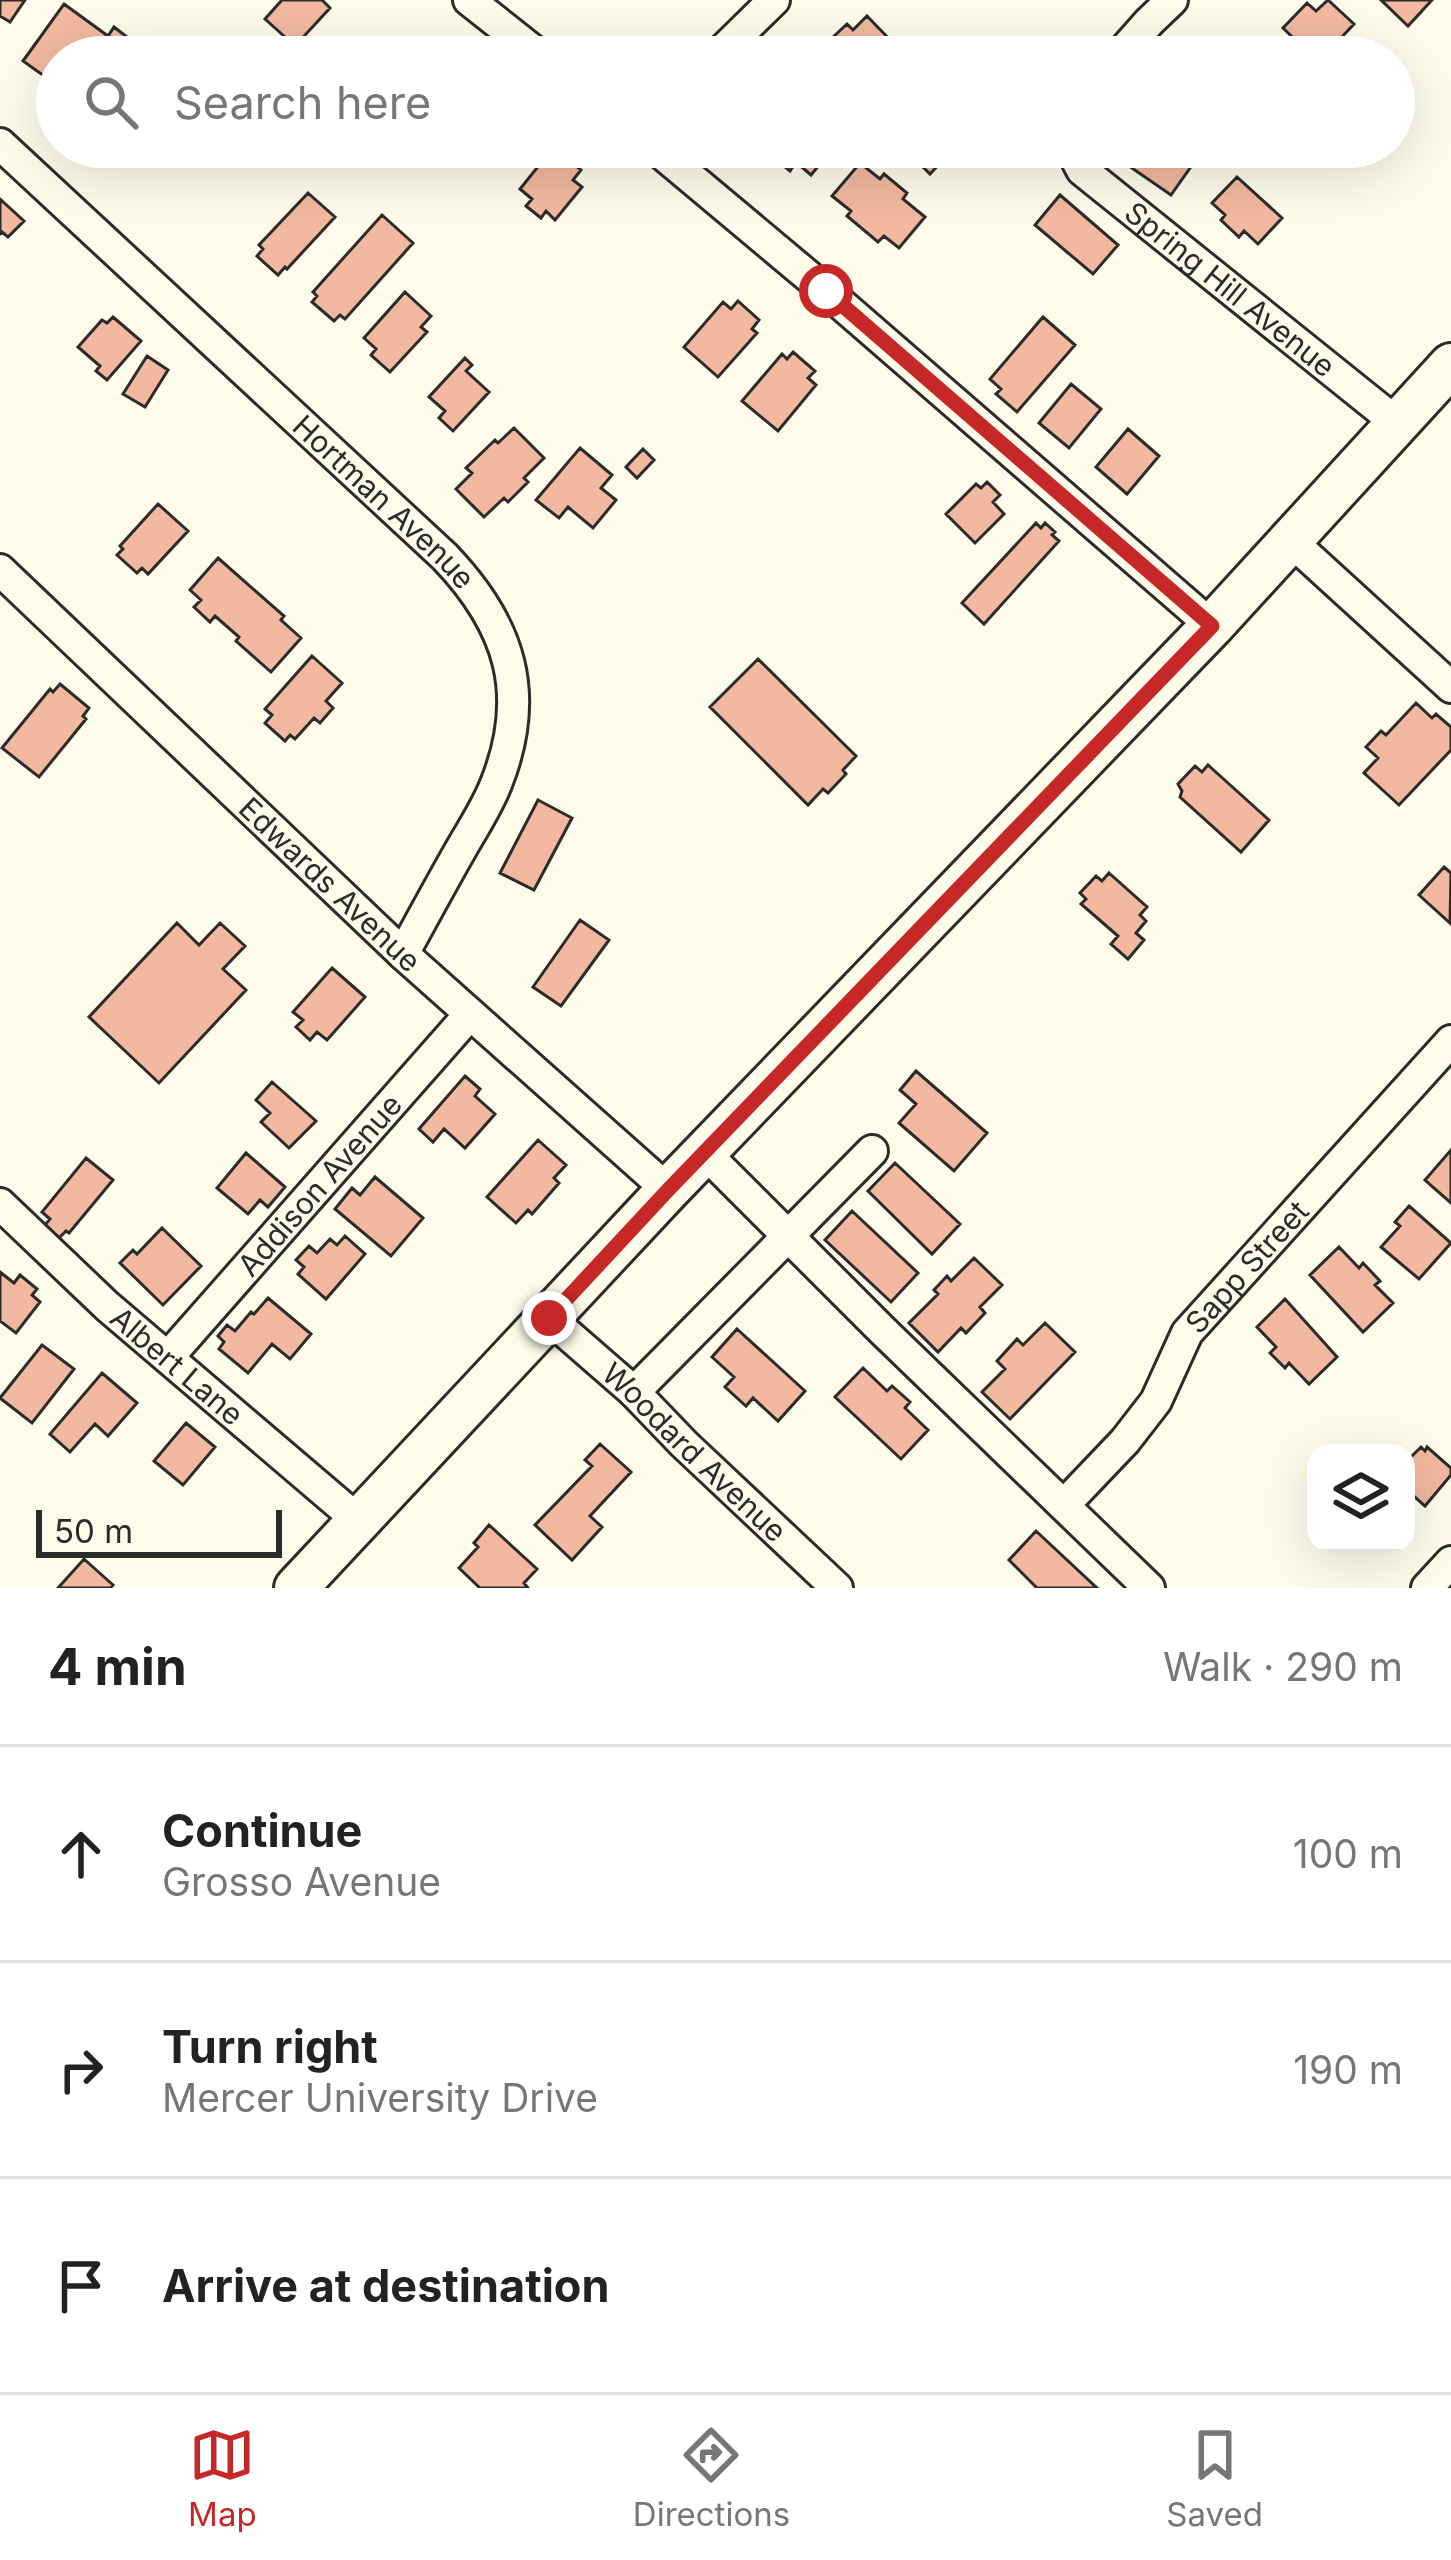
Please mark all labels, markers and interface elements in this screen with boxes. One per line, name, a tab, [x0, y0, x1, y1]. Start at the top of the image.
search box	[36, 36, 1415, 168]
icon: search	[78, 69, 144, 135]
text: Search here	[174, 75, 431, 130]
street label: Spring Hill Avenue	[1118, 194, 1342, 384]
route start	[799, 264, 853, 318]
street label: Hortman Avenue	[286, 407, 483, 596]
street label: Edwards Avenue	[232, 790, 428, 979]
street label: Addison Avenue	[230, 1087, 409, 1283]
street label: Sapp Street	[1178, 1193, 1316, 1340]
route end	[522, 1291, 576, 1345]
street label: Albert Lane	[103, 1299, 251, 1432]
street label: Woodard Avenue	[595, 1355, 794, 1549]
map controls	[1307, 1444, 1415, 1552]
button: layers	[1307, 1444, 1415, 1552]
scale bar	[36, 1504, 282, 1557]
text: 50 m	[54, 1511, 133, 1551]
text: 4 min	[48, 1636, 187, 1697]
text: Walk · 290 m	[1163, 1643, 1403, 1690]
text: Continue	[162, 1803, 362, 1858]
icon: ahead	[48, 1821, 114, 1887]
text: 100 m	[1293, 1830, 1403, 1877]
text: Grosso Avenue	[162, 1858, 441, 1905]
text: Turn right	[162, 2019, 378, 2074]
icon: right	[48, 2037, 114, 2103]
text: 190 m	[1293, 2046, 1403, 2093]
text: Mercer University Drive	[162, 2074, 598, 2121]
icon: arrive	[48, 2253, 114, 2319]
text: Arrive at destination	[162, 2258, 609, 2313]
tab: Map	[188, 2422, 257, 2534]
tab: Directions	[633, 2422, 790, 2534]
tab: Saved	[1166, 2422, 1263, 2534]

